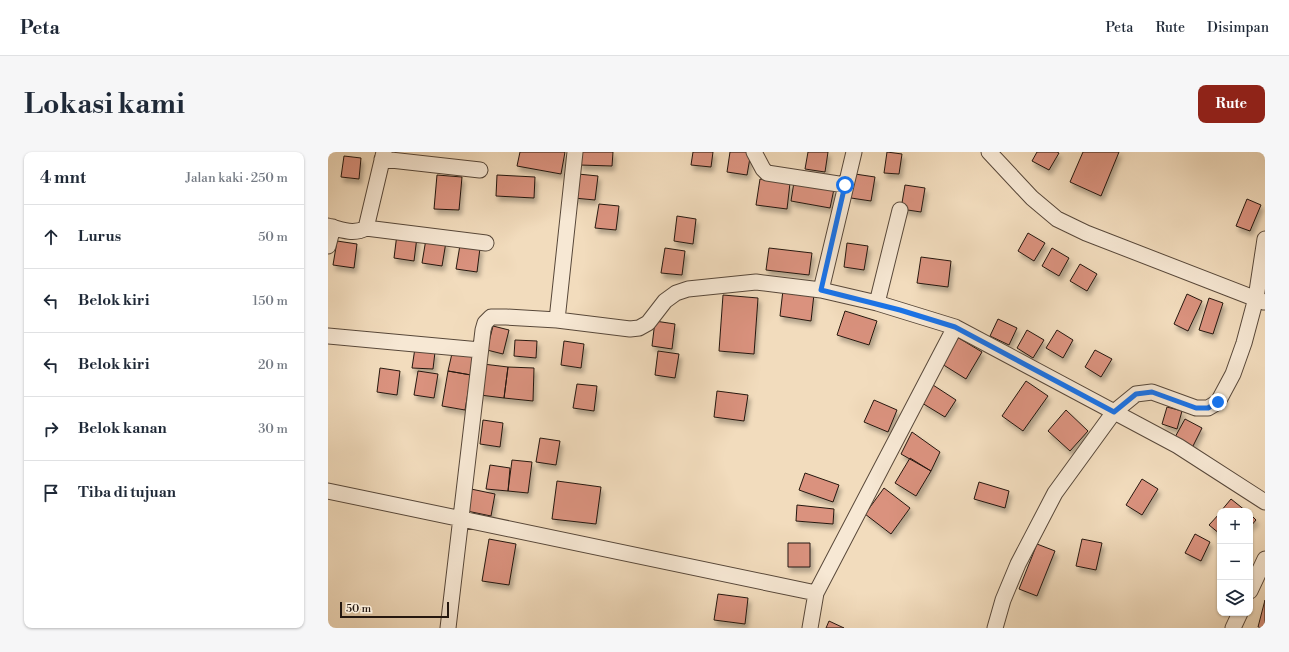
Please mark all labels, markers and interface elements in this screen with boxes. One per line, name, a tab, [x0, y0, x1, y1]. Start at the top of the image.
text: Peta	[20, 16, 60, 40]
text: Peta	[1105, 19, 1133, 37]
text: Rute	[1155, 19, 1185, 37]
text: Disimpan	[1207, 19, 1269, 37]
button: Rute	[1198, 85, 1265, 123]
text: Lokasi kami	[24, 87, 185, 122]
text: 4 mnt	[40, 167, 86, 189]
text: Jalan kaki · 250 m	[185, 170, 288, 186]
route start	[836, 176, 854, 194]
icon: ahead	[40, 226, 62, 248]
text: Lurus	[78, 227, 121, 246]
text: 50 m	[258, 229, 288, 245]
icon: left	[40, 290, 62, 312]
text: Belok kiri	[78, 291, 149, 310]
text: 150 m	[253, 293, 288, 309]
icon: left	[40, 354, 62, 376]
text: Belok kiri	[78, 355, 149, 374]
text: 20 m	[258, 357, 288, 373]
route end	[1209, 393, 1227, 411]
icon: right	[40, 418, 62, 440]
text: Belok kanan	[78, 419, 167, 438]
text: 30 m	[258, 421, 288, 437]
icon: arrive	[40, 482, 62, 504]
text: Tiba di tujuan	[78, 483, 176, 502]
map controls	[1217, 508, 1253, 616]
button: +	[1217, 508, 1253, 544]
button: −	[1217, 544, 1253, 580]
button: layers	[1217, 580, 1253, 616]
scale bar	[340, 600, 449, 619]
text: 50 m	[346, 602, 371, 616]

